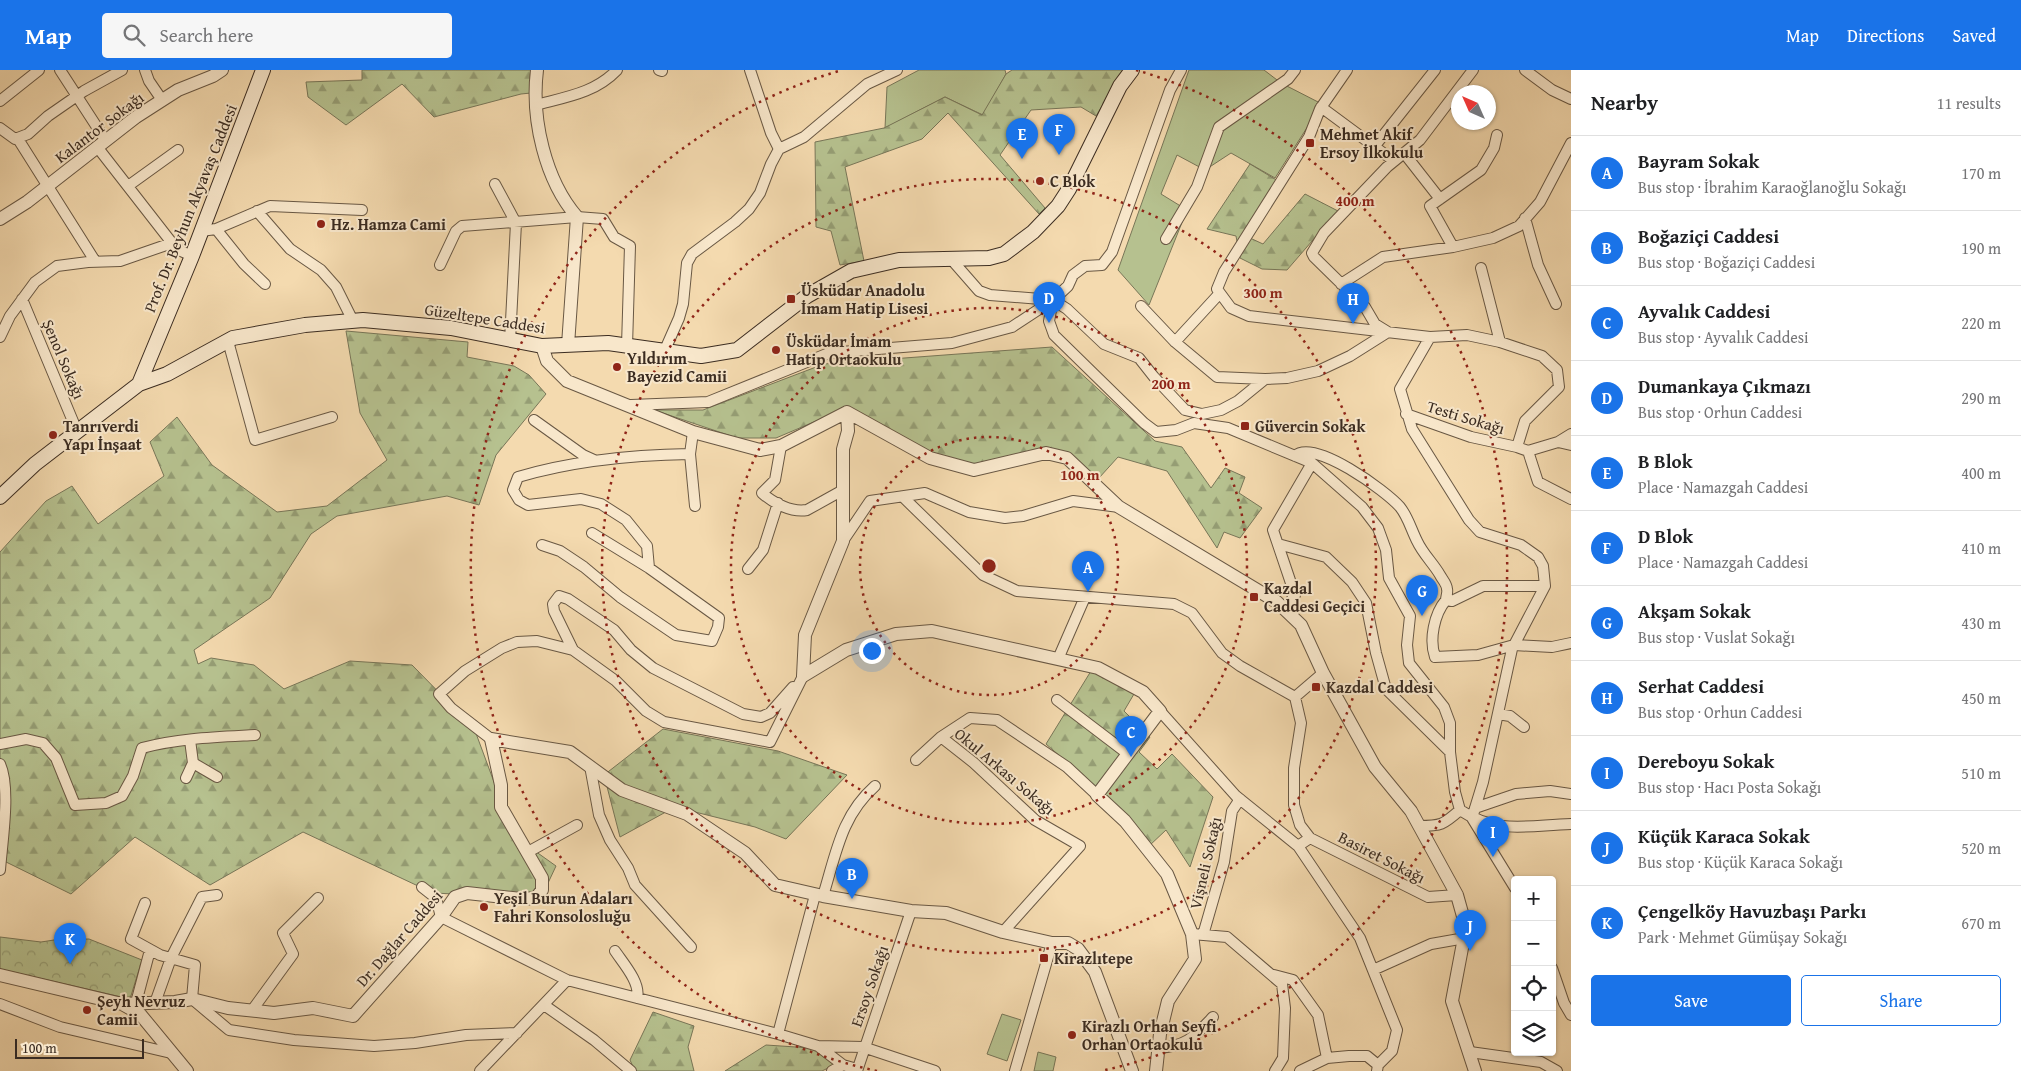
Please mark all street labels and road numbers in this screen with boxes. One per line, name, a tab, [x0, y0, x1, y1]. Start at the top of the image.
street label: Kalantor Sokağı	[49, 85, 149, 169]
street label: Prof. Dr. Beyhun Akyavaş Caddesi	[137, 100, 243, 316]
street label: Güzeltepe Caddesi	[423, 297, 547, 339]
street label: Şenol Sokağı	[36, 315, 92, 403]
street label: Testi Sokağı	[1424, 394, 1508, 440]
street label: Okul Arkası Sokağı	[949, 722, 1061, 821]
street label: Vişneli Sokağı	[1183, 814, 1227, 912]
street label: Basiret Sokağı	[1334, 825, 1430, 889]
street label: Dr. Dağlar Caddesi	[350, 884, 448, 992]
street label: Ersoy Sokağı	[844, 942, 894, 1030]

